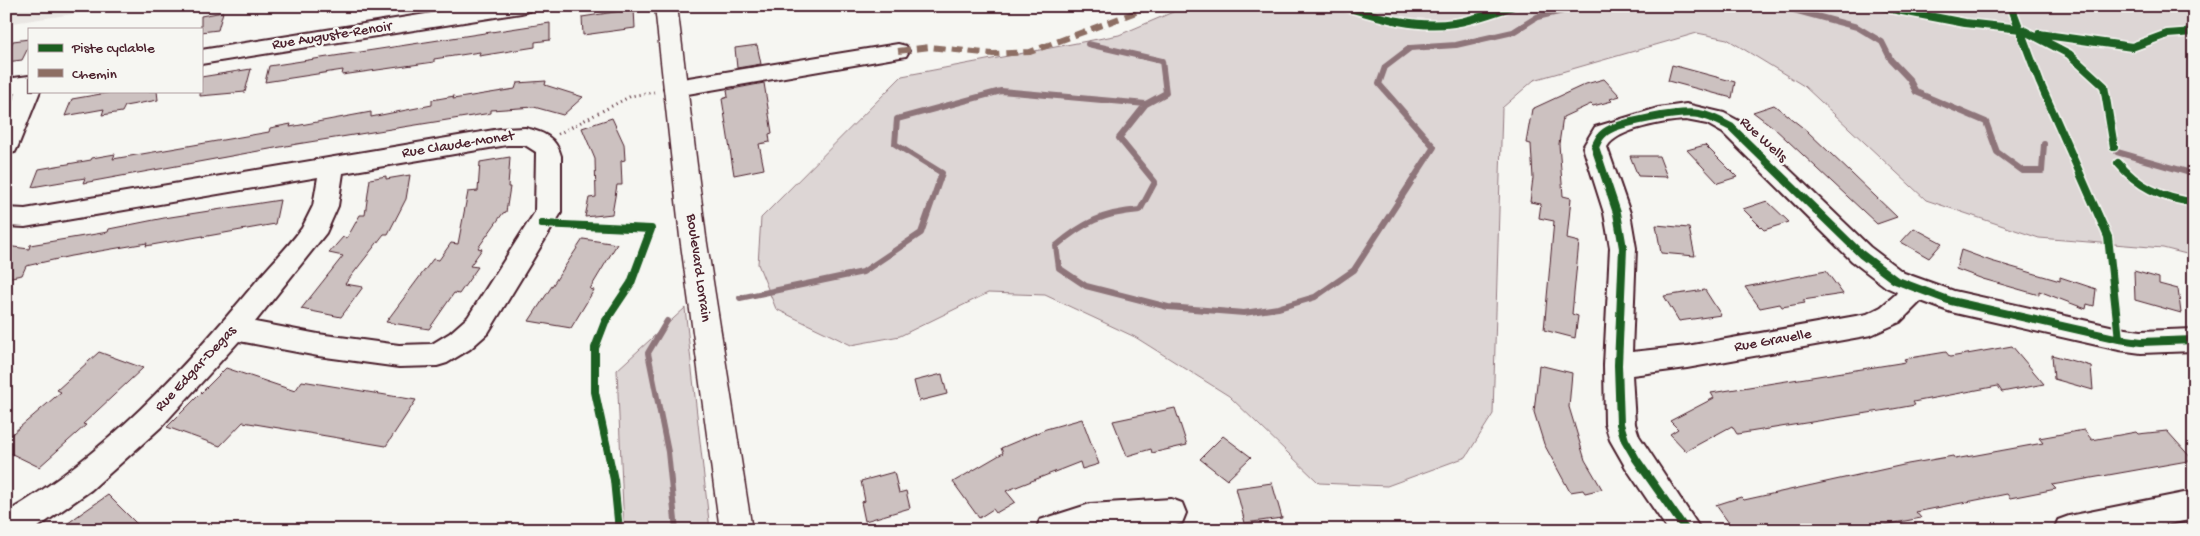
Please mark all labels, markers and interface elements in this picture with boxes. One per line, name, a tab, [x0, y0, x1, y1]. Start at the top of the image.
street label: Rue Auguste-Renoir	[271, 17, 395, 54]
legend	[28, 28, 202, 92]
text: Piste cyclable	[71, 40, 155, 58]
text: Chemin	[72, 66, 117, 84]
street label: Rue Wells	[1735, 113, 1791, 167]
street label: Rue Claude-Monet	[401, 127, 517, 163]
street label: Boulevard Lorrain	[681, 212, 714, 323]
street label: Rue Edgar-Degas	[152, 322, 241, 416]
street label: Rue Gravelle	[1733, 325, 1813, 357]

